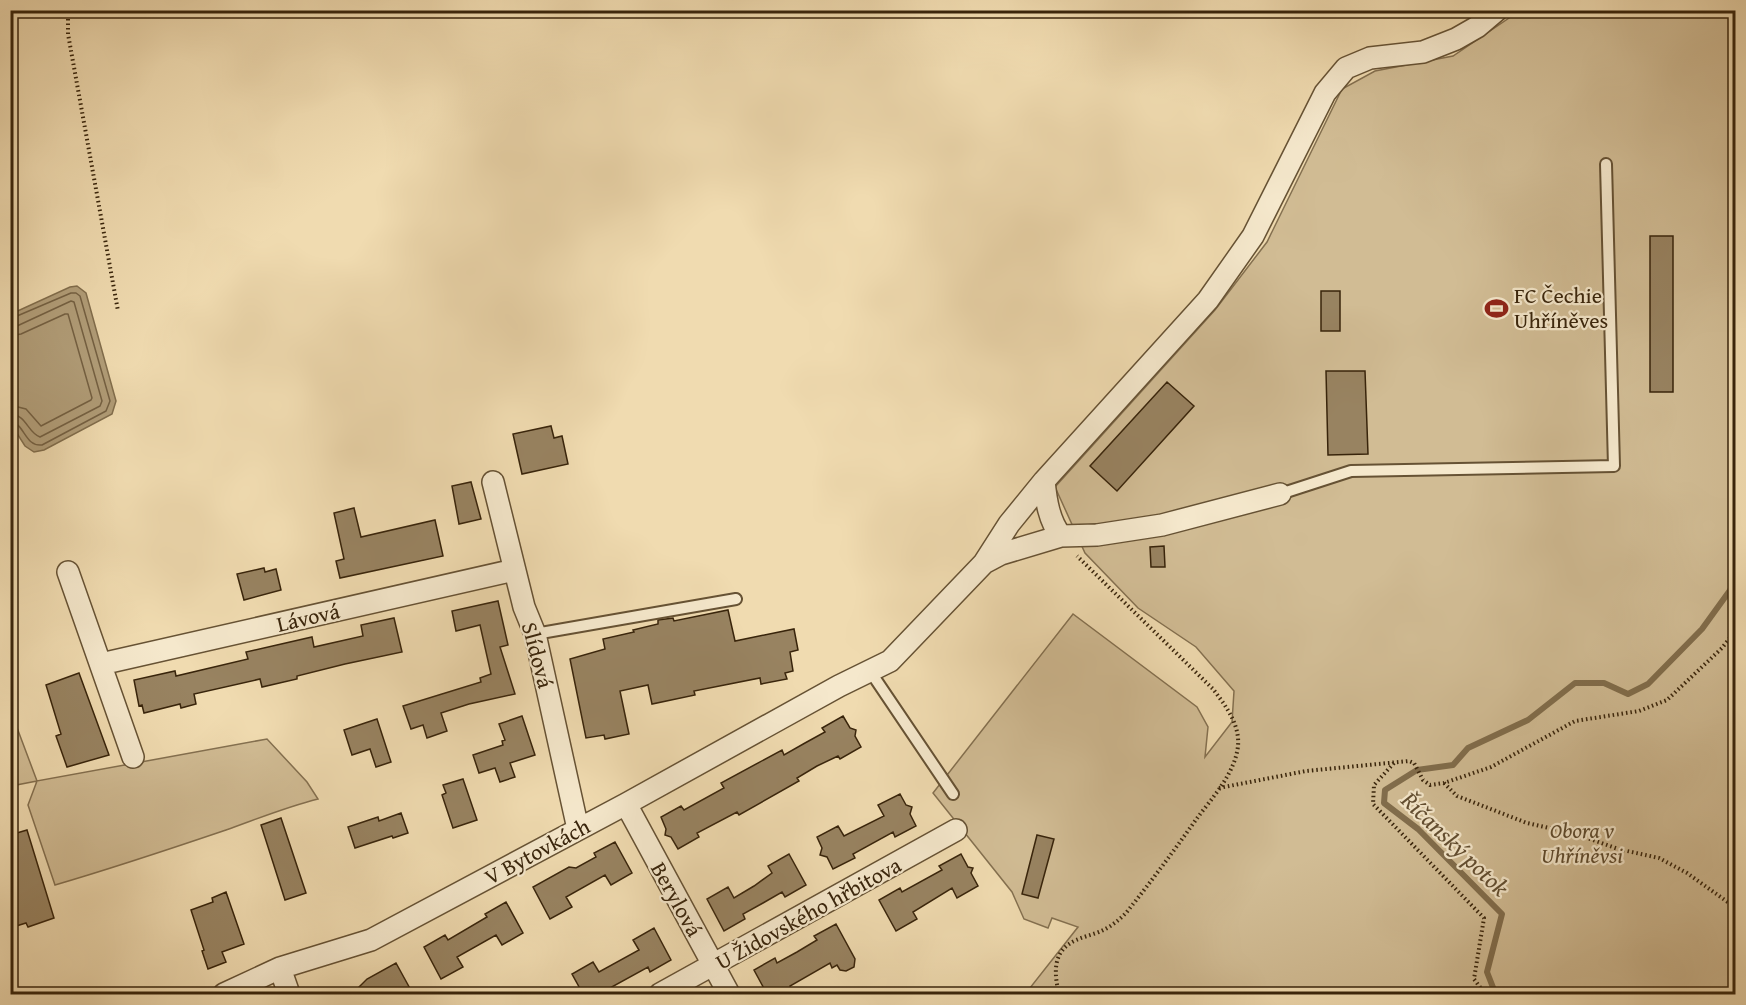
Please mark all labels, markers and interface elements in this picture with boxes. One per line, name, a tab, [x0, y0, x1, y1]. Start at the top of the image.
place label: FC Čechie Uhříněves	[1514, 279, 1608, 336]
sports icon: FC Čechie Uhříněves	[1483, 295, 1509, 321]
street label: Lávová	[273, 594, 343, 640]
street label: Slídová	[514, 619, 562, 692]
water label: Říčanský potok	[1393, 782, 1517, 904]
street label: V Bytovkách	[478, 809, 596, 892]
park label: Obora v Uhříněvsi	[1541, 814, 1623, 871]
street label: U Židovského hřbitova	[709, 848, 907, 977]
street label: Berylová	[643, 856, 711, 943]

